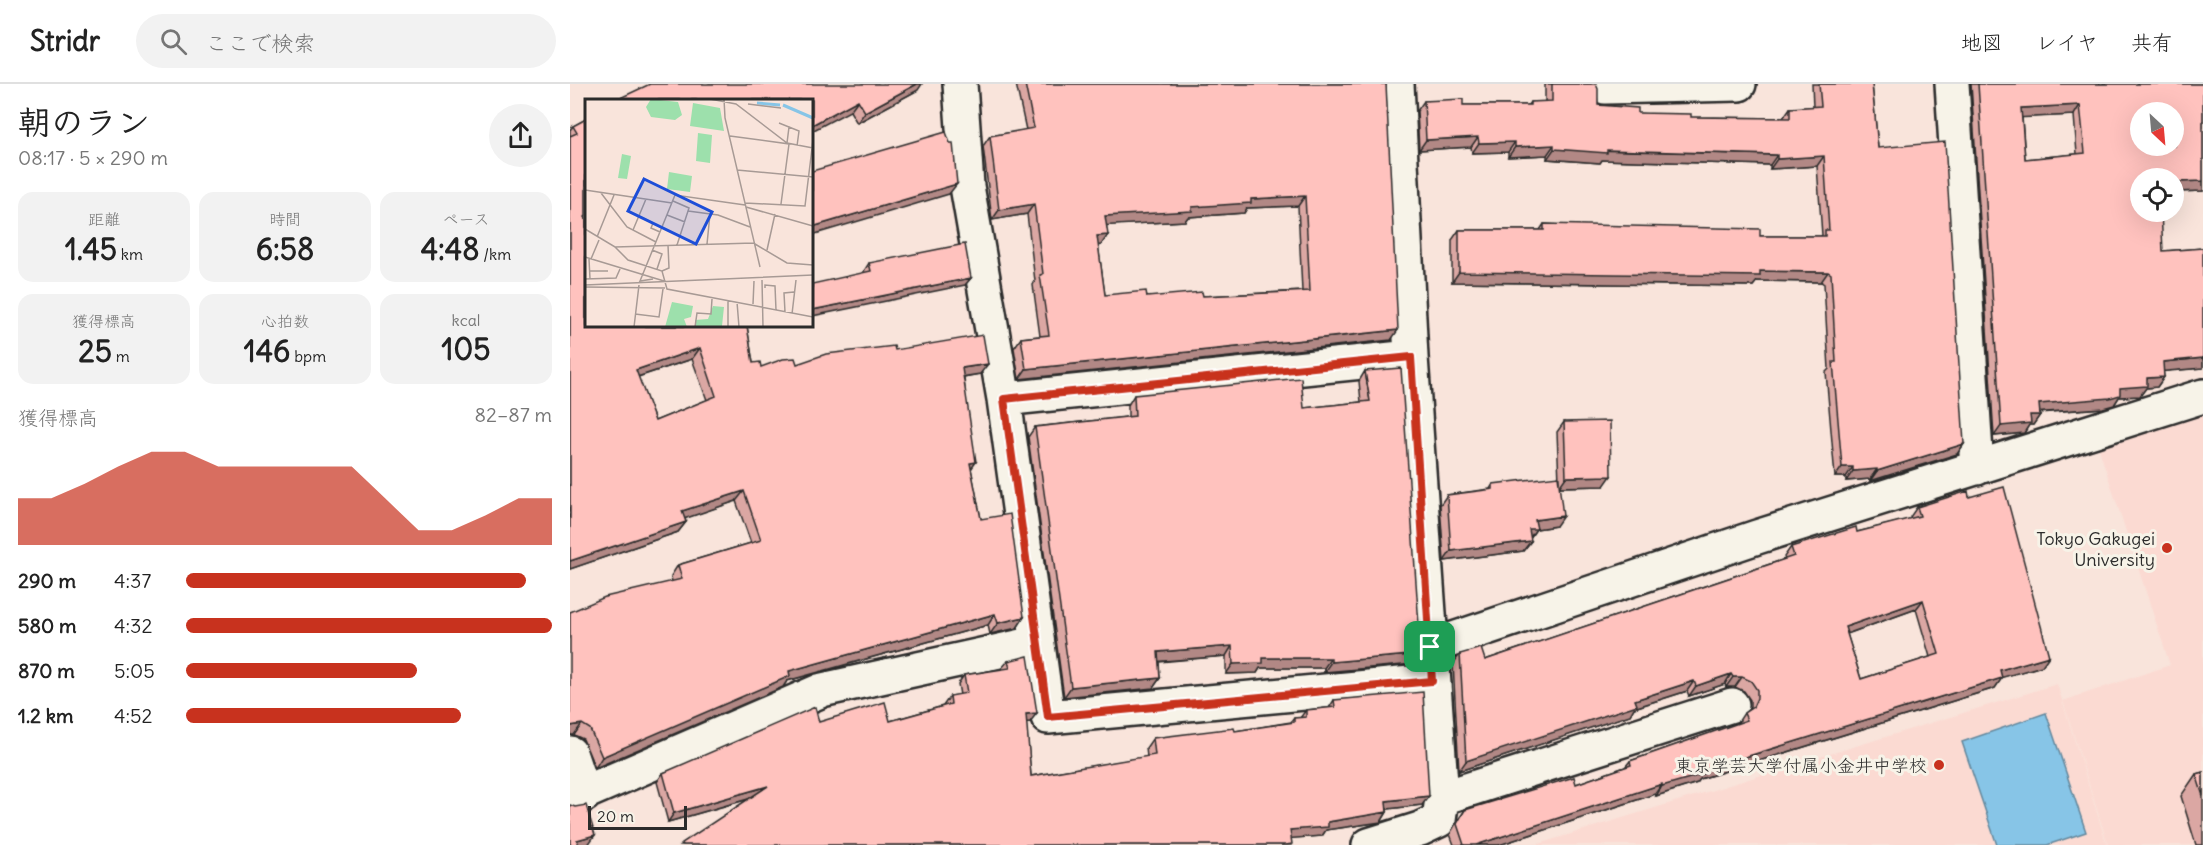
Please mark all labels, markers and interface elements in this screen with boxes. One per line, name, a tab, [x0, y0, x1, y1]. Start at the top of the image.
search box	[136, 14, 556, 68]
text: Stridr	[30, 23, 100, 59]
icon: search	[157, 25, 190, 58]
text: ここで検索	[205, 29, 315, 57]
text: 地図	[1961, 29, 2003, 56]
text: レイヤ	[2036, 29, 2098, 56]
text: 共有	[2131, 29, 2173, 56]
inset map	[585, 99, 813, 327]
text: 朝のラン	[18, 101, 150, 143]
north arrow	[2130, 102, 2184, 156]
map controls	[2130, 102, 2184, 222]
button: share	[489, 104, 552, 167]
text: 08:17 · 5 × 290 m	[18, 145, 168, 170]
button: locate	[2130, 168, 2184, 222]
text: 距離	[88, 209, 120, 229]
text: 時間	[269, 209, 301, 229]
text: ペース	[442, 209, 490, 229]
text: 1.45	[65, 230, 117, 268]
text: 6:58	[256, 230, 314, 268]
text: 4:48	[421, 230, 479, 268]
text: km	[117, 244, 143, 264]
text: /km	[479, 244, 511, 264]
text: kcal	[452, 310, 480, 330]
text: 獲得標高	[72, 311, 136, 331]
text: 心拍数	[261, 311, 309, 331]
text: 105	[442, 330, 490, 368]
text: 25	[78, 332, 112, 370]
text: 146	[244, 332, 290, 370]
text: m	[112, 346, 130, 366]
text: bpm	[290, 346, 326, 366]
text: 82–87 m	[475, 402, 552, 427]
text: 獲得標高	[18, 405, 98, 430]
place label: Tokyo Gakugei University	[2036, 527, 2155, 571]
marker: Tokyo Gakugei University	[2160, 541, 2174, 555]
text: 290 m	[18, 568, 76, 593]
text: 4:37	[114, 568, 151, 593]
text: 580 m	[18, 613, 76, 638]
text: 4:32	[114, 613, 152, 638]
pin	[1404, 621, 1455, 672]
icon: arrive	[1413, 630, 1446, 663]
text: 870 m	[18, 658, 75, 683]
text: 5:05	[114, 658, 155, 683]
text: 1.2 km	[18, 703, 74, 728]
text: 4:52	[114, 703, 153, 728]
place label: 東京学芸大学付属小金井中学校	[1675, 754, 1927, 777]
marker: 東京学芸大学付属小金井中学校	[1932, 758, 1946, 772]
scale bar	[588, 803, 687, 830]
text: 20 m	[597, 806, 634, 826]

